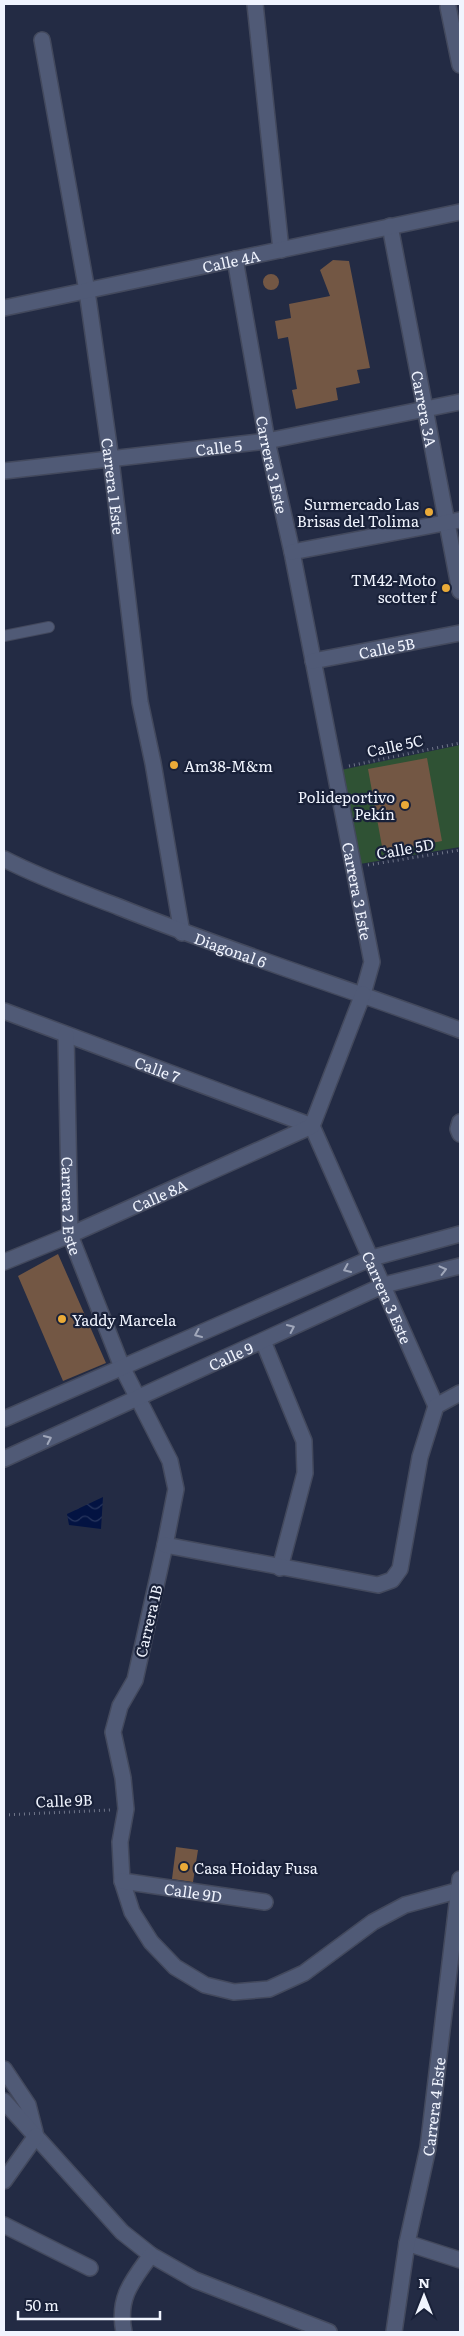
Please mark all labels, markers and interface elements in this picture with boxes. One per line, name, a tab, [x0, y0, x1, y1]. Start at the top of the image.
street label: Calle 4A	[200, 243, 262, 277]
street label: Carrera 3A	[406, 369, 444, 449]
street label: Carrera 3 Este	[251, 414, 294, 516]
street label: Calle 5	[194, 432, 244, 461]
street label: Carrera 1 Este	[96, 436, 131, 536]
place label: Surmercado Las Brisas del Tolima	[297, 492, 420, 532]
marker: Surmercado Las Brisas del Tolima	[423, 506, 435, 518]
place label: TM42-Moto scotter f	[351, 568, 437, 608]
marker: TM42-Moto scotter f	[440, 582, 452, 594]
street label: Calle 5B	[357, 630, 417, 664]
street label: Calle 5C	[365, 728, 425, 762]
place label: Am38-M&m	[184, 754, 273, 777]
marker: Am38-M&m	[168, 759, 180, 771]
place label: Polideportivo Pekín	[298, 785, 395, 825]
marker: Polideportivo Pekín	[399, 799, 411, 811]
street label: Calle 5D	[374, 832, 436, 864]
street label: Carrera 3 Este	[337, 840, 379, 942]
street label: Diagonal 6	[191, 925, 270, 972]
street label: Calle 7	[132, 1049, 184, 1087]
street label: Carrera 2 Este	[57, 1156, 88, 1258]
street label: Calle 8A	[128, 1172, 190, 1217]
street label: Carrera 3 Este	[357, 1247, 419, 1347]
one-way arrow	[343, 1262, 352, 1273]
one-way arrow	[438, 1265, 447, 1276]
place label: Yaddy Marcela	[72, 1308, 177, 1331]
marker: Yaddy Marcela	[56, 1313, 68, 1325]
one-way arrow	[286, 1323, 295, 1334]
one-way arrow	[194, 1328, 203, 1339]
street label: Calle 9	[204, 1335, 257, 1376]
one-way arrow	[43, 1435, 52, 1445]
street label: Carrera 1B	[128, 1582, 168, 1660]
street label: Calle 9B	[35, 1788, 93, 1812]
place label: Casa Hoiday Fusa	[194, 1856, 319, 1879]
marker: Casa Hoiday Fusa	[178, 1861, 190, 1873]
street label: Calle 9D	[163, 1876, 224, 1907]
street label: Carrera 4 Este	[415, 2056, 450, 2158]
north arrow	[399, 2271, 449, 2321]
text: N	[418, 2272, 430, 2292]
scale bar	[18, 2288, 160, 2320]
text: 50 m	[25, 2293, 59, 2316]

